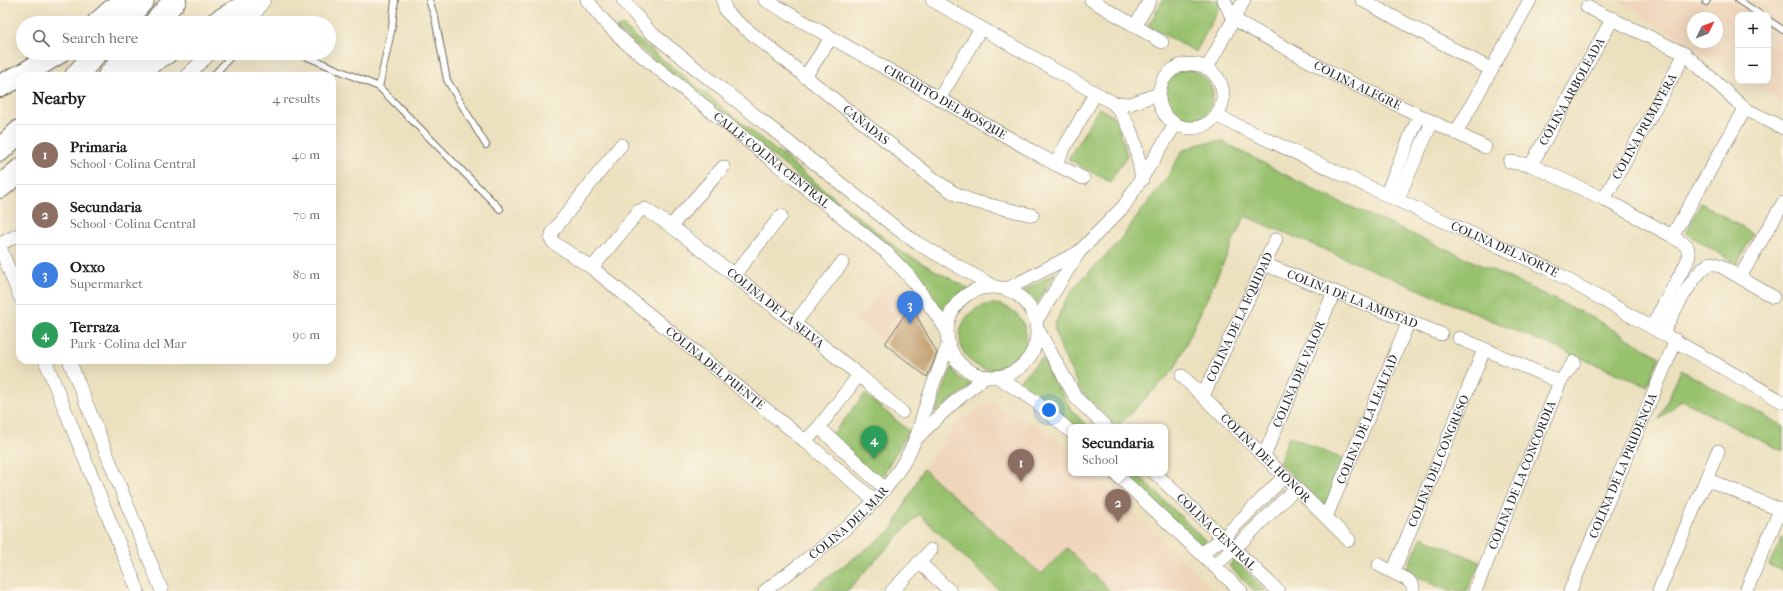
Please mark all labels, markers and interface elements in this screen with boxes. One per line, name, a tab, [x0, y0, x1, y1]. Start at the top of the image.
north arrow	[1687, 12, 1723, 48]
map controls	[1735, 12, 1771, 84]
button: +	[1735, 12, 1771, 48]
search box	[16, 16, 336, 60]
icon: search	[30, 27, 52, 49]
text: Search here	[62, 29, 138, 47]
street label: COLINA ARBOLEADA	[1536, 35, 1608, 148]
button: −	[1735, 48, 1771, 84]
street label: COLINA ALEGRE	[1311, 58, 1403, 113]
street label: CIRCUITO DEL BOSQUE	[881, 62, 1009, 142]
street label: COLINA PRIMAVERA	[1609, 71, 1680, 182]
text: Nearby	[32, 88, 86, 108]
text: 4 results	[273, 91, 320, 106]
street label: CAÑADAS	[840, 102, 892, 148]
street label: CALLE COLINA CENTRAL	[711, 109, 833, 211]
text: Primaria	[70, 138, 127, 156]
text: 1	[43, 147, 47, 162]
text: 40 m	[292, 147, 320, 162]
text: School · Colina Central	[70, 156, 196, 171]
text: Secundaria	[70, 198, 142, 216]
text: 2	[42, 207, 48, 222]
text: 70 m	[293, 207, 320, 222]
text: School · Colina Central	[70, 216, 196, 231]
street label: COLINA DEL NORTE	[1449, 218, 1561, 280]
street label: COLINA DE LA EQUIDAD	[1203, 250, 1276, 384]
text: Oxxo	[70, 258, 105, 276]
street label: COLINA DE LA SELVA	[724, 265, 827, 351]
text: 3	[42, 267, 48, 282]
text: 80 m	[293, 267, 320, 282]
street label: COLINA DE LA AMISTAD	[1285, 267, 1420, 331]
text: Supermarket	[70, 276, 143, 291]
pin: 3	[897, 291, 923, 324]
street label: COLINA DEL VALOR	[1270, 317, 1328, 430]
text: Terraza	[70, 318, 120, 336]
street label: COLINA DEL PUENTE	[663, 324, 767, 412]
text: 4	[41, 327, 49, 342]
text: 90 m	[292, 327, 320, 342]
text: Park · Colina del Mar	[70, 336, 186, 351]
street label: COLINA DE LA LEALTAD	[1334, 353, 1401, 486]
street label: COLINA DE LA PRUDENCIA	[1586, 391, 1660, 540]
street label: COLINA DEL CONGRESO	[1405, 393, 1472, 529]
street label: COLINA DE LA CONCORDIA	[1486, 399, 1559, 552]
your location	[1039, 400, 1059, 420]
street label: COLINA DEL HONOR	[1218, 411, 1314, 506]
popup	[1068, 424, 1168, 476]
pin: 4	[861, 426, 887, 459]
text: Secundaria	[1082, 434, 1154, 452]
pin: 1	[1008, 449, 1034, 482]
text: School	[1082, 452, 1118, 467]
street label: COLINA DEL MAR	[806, 482, 892, 562]
pin: 2	[1105, 489, 1131, 522]
street label: COLINA CENTRAL	[1174, 490, 1260, 574]

